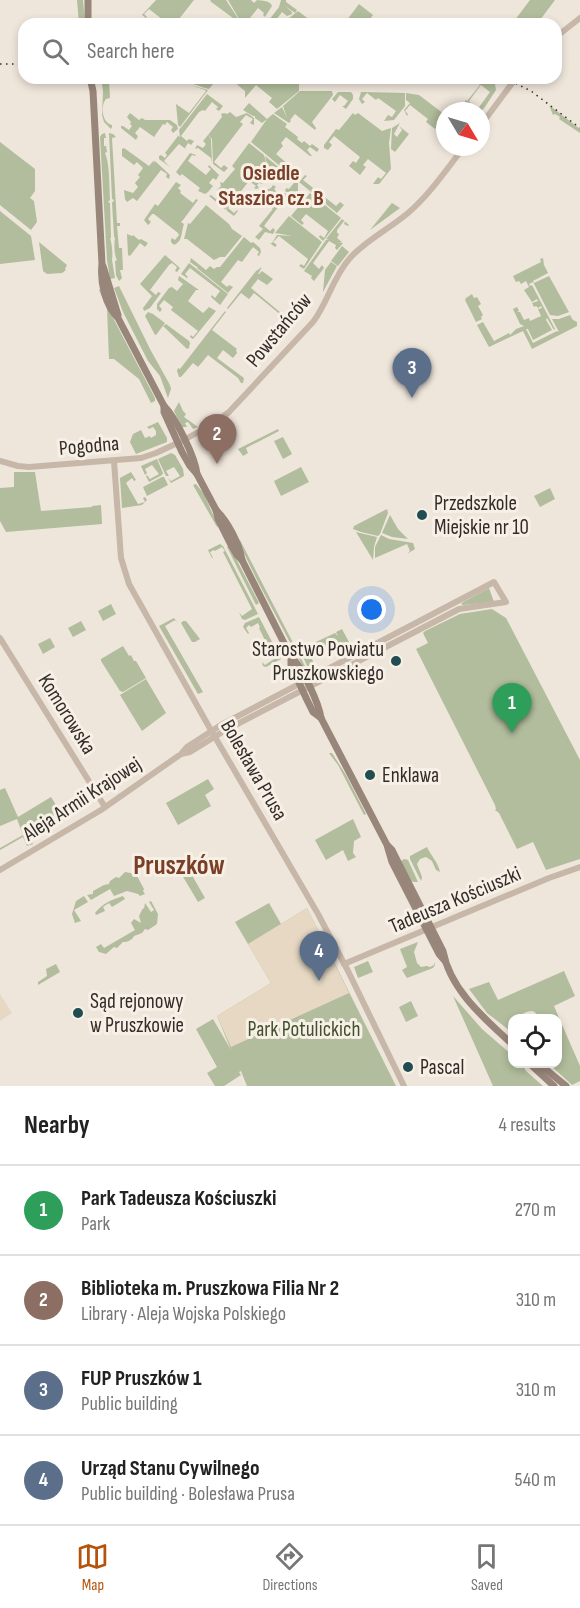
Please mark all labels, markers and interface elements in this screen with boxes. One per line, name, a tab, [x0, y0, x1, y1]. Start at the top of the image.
search box	[18, 18, 562, 84]
icon: search	[39, 35, 72, 68]
text: Search here	[87, 38, 174, 65]
north arrow	[436, 102, 490, 156]
district label: Osiedle Staszica cz. B	[218, 160, 324, 212]
street label: Powstańców	[241, 288, 317, 372]
pin: 3	[392, 348, 432, 398]
pin: 2	[198, 414, 236, 464]
street label: Pogodna	[58, 431, 120, 461]
place label: Przedszkole Miejskie nr 10	[434, 491, 529, 540]
marker: Przedszkole Miejskie nr 10	[415, 508, 429, 522]
your location	[357, 595, 386, 624]
place label: Starostwo Powiatu Pruszkowskiego	[252, 637, 384, 686]
marker: Starostwo Powiatu Pruszkowskiego	[389, 654, 403, 668]
street label: Komorowska	[33, 669, 101, 759]
pin: 1	[492, 684, 532, 733]
street label: Bolesława Prusa	[215, 715, 293, 825]
street label: Aleja Armii Krajowej	[17, 751, 146, 847]
place label: Enklawa	[382, 763, 439, 788]
marker: Enklawa	[363, 768, 377, 782]
district label: Pruszków	[133, 850, 225, 882]
street label: Tadeusza Kościuszki	[385, 861, 525, 939]
pin: 4	[300, 932, 338, 981]
place label: Sąd rejonowy w Pruszkowie	[90, 989, 184, 1038]
marker: Sąd rejonowy w Pruszkowie	[71, 1006, 85, 1020]
map controls	[508, 1014, 562, 1068]
button: locate	[508, 1014, 562, 1068]
park label: Park Potulickich	[248, 1017, 360, 1042]
place label: Pascal	[420, 1055, 464, 1080]
marker: Pascal	[401, 1060, 415, 1074]
text: Nearby	[24, 1110, 90, 1141]
text: 4 results	[499, 1113, 556, 1137]
text: Park Tadeusza Kościuszki	[81, 1185, 276, 1212]
text: 1	[40, 1198, 47, 1222]
text: 270 m	[515, 1198, 556, 1222]
text: Park	[81, 1212, 110, 1236]
text: Biblioteka m. Pruszkowa Filia Nr 2	[81, 1275, 339, 1302]
text: 2	[39, 1288, 48, 1312]
text: 310 m	[516, 1288, 556, 1312]
text: Library · Aleja Wojska Polskiego	[81, 1302, 286, 1326]
text: FUP Pruszków 1	[81, 1365, 202, 1392]
text: 3	[39, 1378, 48, 1402]
text: 310 m	[516, 1378, 556, 1402]
text: Public building	[81, 1392, 178, 1416]
text: Urząd Stanu Cywilnego	[81, 1455, 259, 1482]
text: 4	[39, 1468, 48, 1492]
text: 540 m	[515, 1468, 556, 1492]
text: Public building · Bolesława Prusa	[81, 1482, 295, 1506]
tab: Map	[76, 1540, 109, 1595]
tab: Directions	[262, 1540, 317, 1595]
tab: Saved	[470, 1540, 503, 1595]

